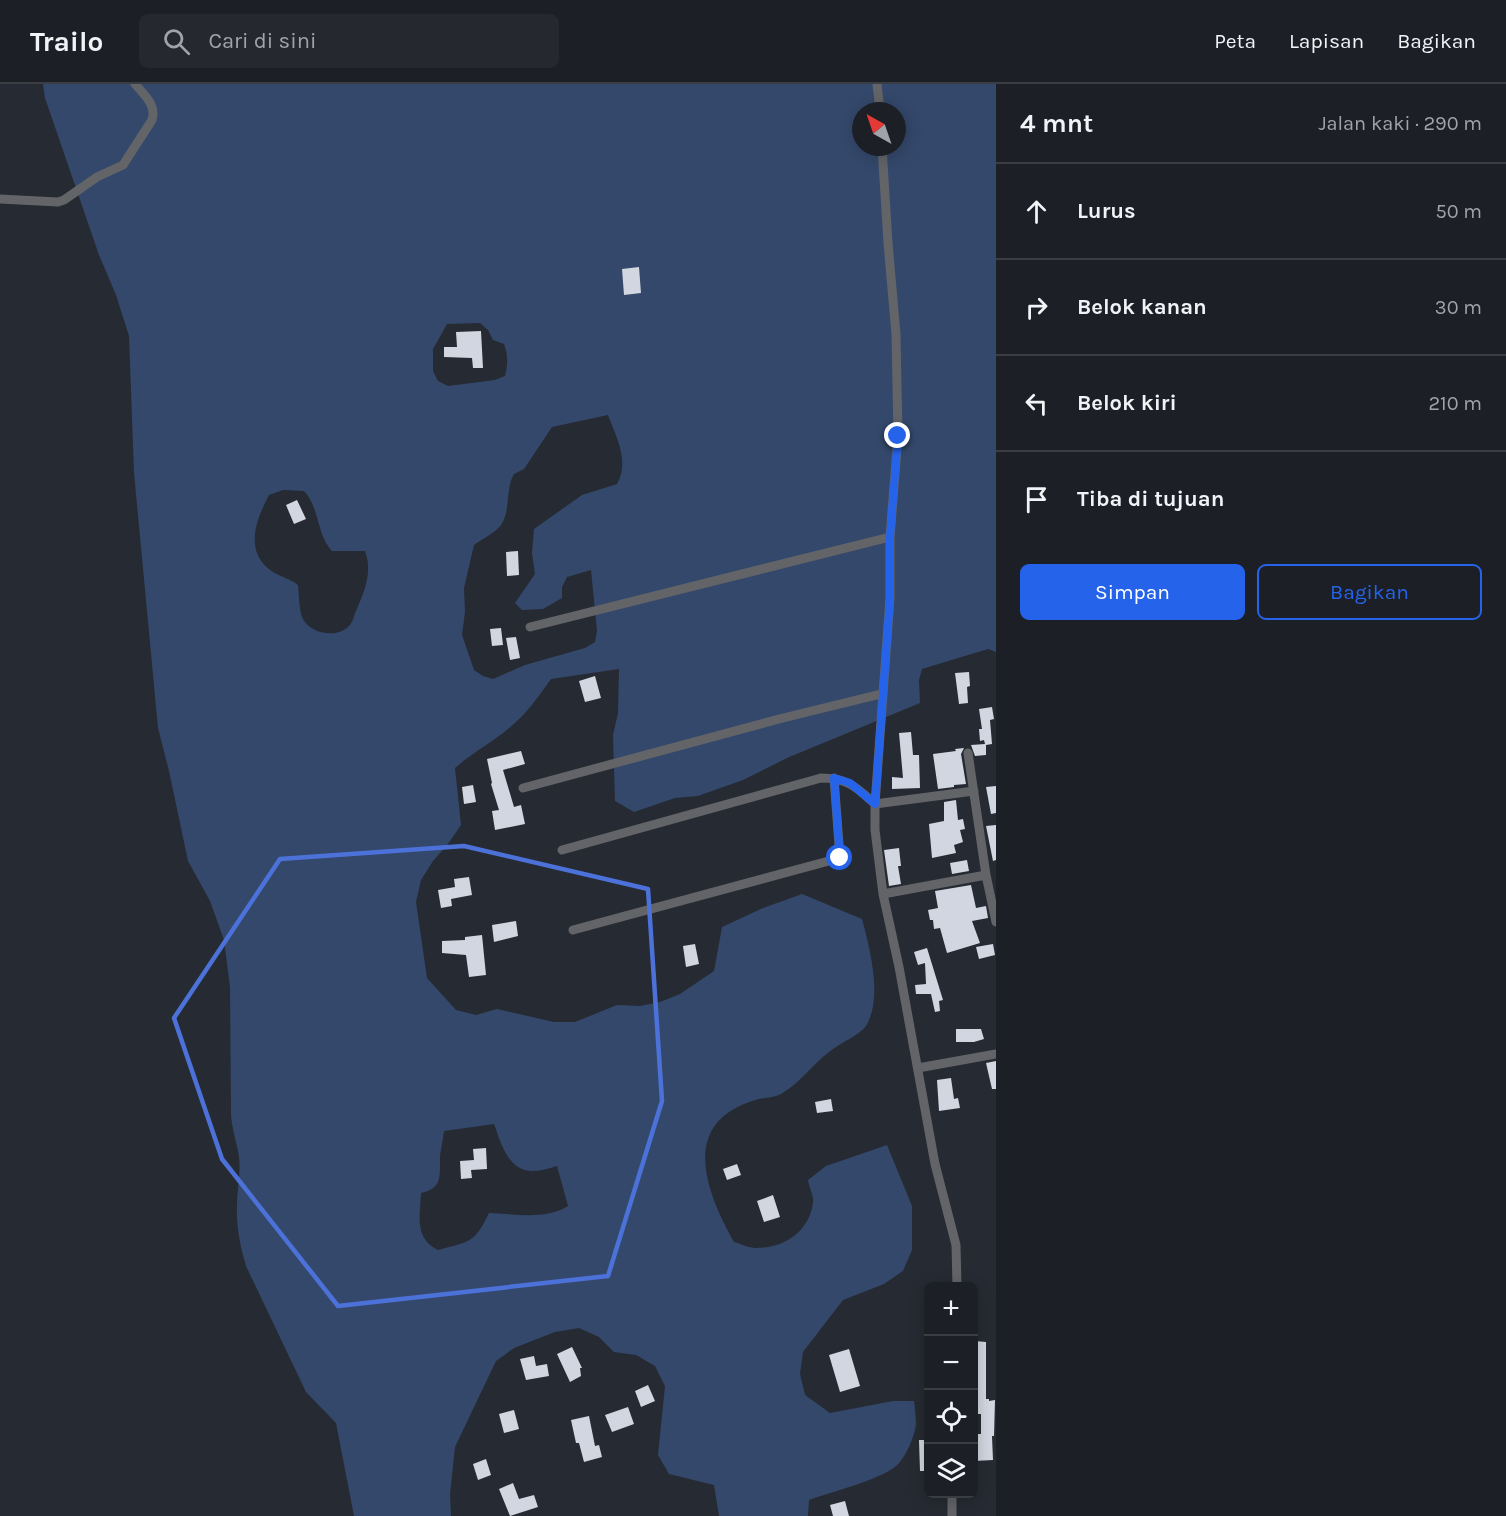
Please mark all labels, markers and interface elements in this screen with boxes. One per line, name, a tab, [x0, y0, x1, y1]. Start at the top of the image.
search box	[139, 14, 559, 68]
text: Trailo	[30, 25, 103, 58]
icon: search	[160, 25, 193, 58]
text: Cari di sini	[208, 28, 317, 54]
text: Peta	[1214, 29, 1256, 53]
text: Lapisan	[1289, 29, 1364, 53]
text: Bagikan	[1397, 29, 1476, 53]
north arrow	[852, 102, 906, 156]
text: 4 mnt	[1020, 108, 1093, 139]
text: Jalan kaki · 290 m	[1318, 112, 1482, 135]
icon: ahead	[1020, 195, 1053, 228]
text: Lurus	[1077, 198, 1136, 224]
text: 50 m	[1435, 200, 1482, 223]
icon: right	[1020, 291, 1053, 324]
text: Belok kanan	[1077, 294, 1207, 320]
text: 30 m	[1435, 296, 1482, 319]
icon: left	[1020, 387, 1053, 420]
text: Belok kiri	[1077, 390, 1177, 416]
text: 210 m	[1428, 392, 1482, 415]
route end	[884, 422, 910, 448]
icon: arrive	[1020, 483, 1053, 516]
text: Tiba di tujuan	[1077, 486, 1224, 512]
button: Simpan	[1020, 564, 1245, 620]
button: Bagikan	[1257, 564, 1482, 620]
route start	[826, 844, 852, 870]
map controls	[924, 1282, 978, 1498]
button: +	[924, 1282, 978, 1336]
button: −	[924, 1336, 978, 1390]
button: locate	[924, 1390, 978, 1444]
button: layers	[924, 1444, 978, 1498]

